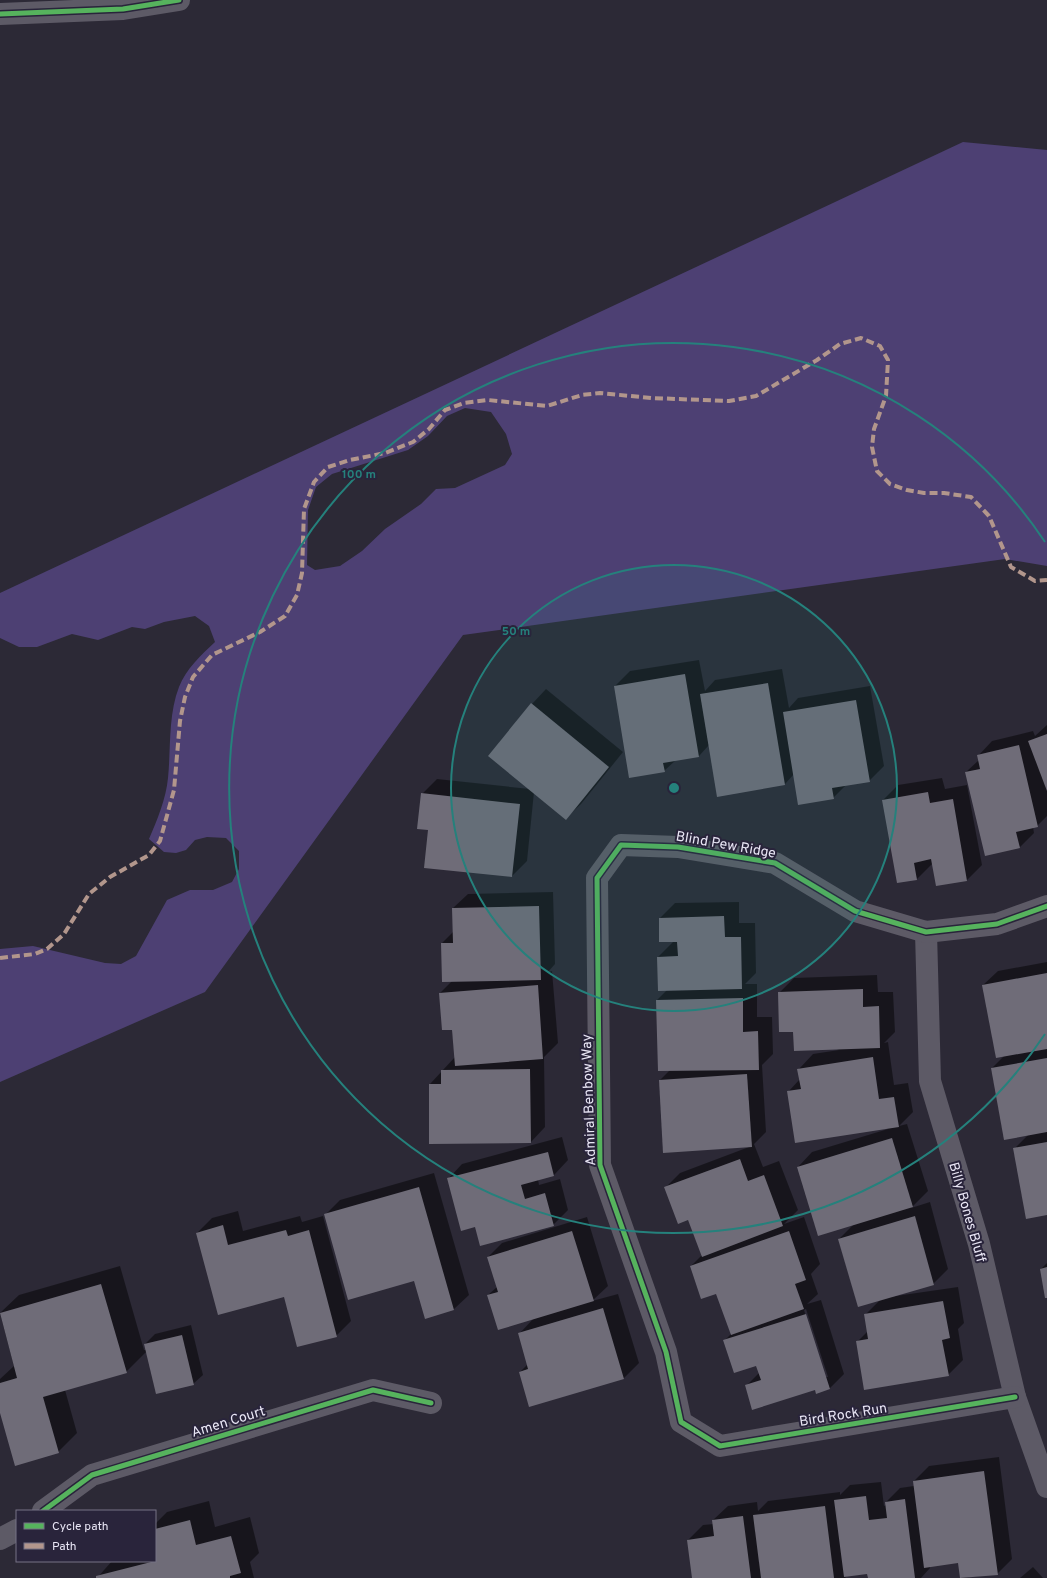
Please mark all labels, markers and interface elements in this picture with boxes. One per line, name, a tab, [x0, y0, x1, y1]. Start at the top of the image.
text: 100 m	[342, 467, 376, 483]
text: 50 m	[502, 624, 530, 640]
centre of rings	[667, 781, 681, 795]
street label: Blind Pew Ridge	[674, 828, 777, 863]
street label: Admiral Benbow Way	[579, 1034, 600, 1166]
street label: Billy Bones Bluff	[944, 1160, 989, 1265]
street label: Bird Rock Run	[798, 1400, 888, 1431]
street label: Amen Court	[189, 1403, 267, 1442]
legend	[16, 1510, 156, 1562]
text: Cycle path	[52, 1519, 109, 1535]
text: Path	[52, 1539, 77, 1555]

